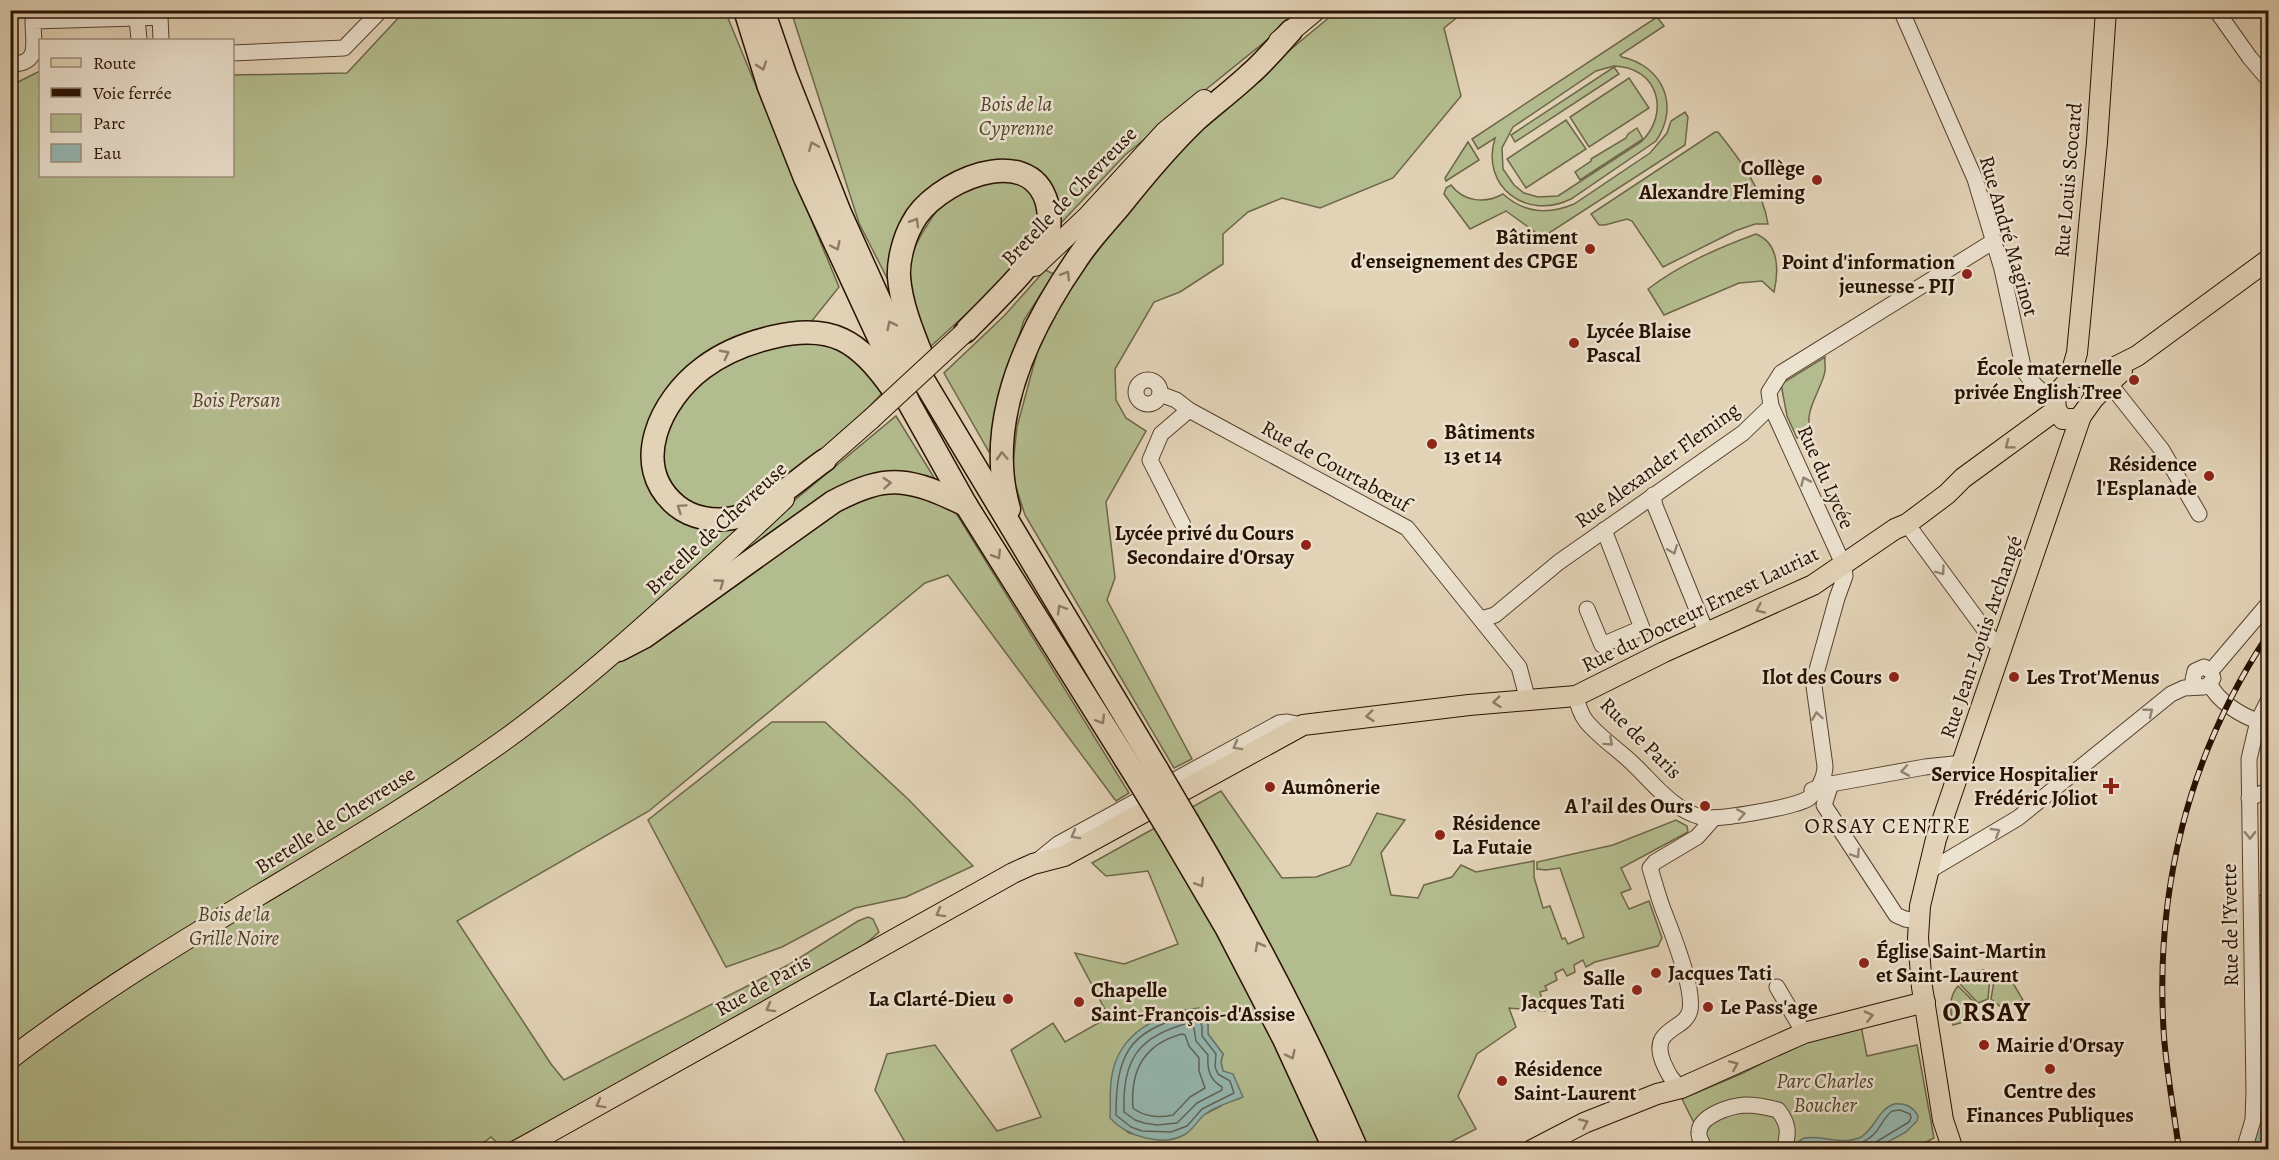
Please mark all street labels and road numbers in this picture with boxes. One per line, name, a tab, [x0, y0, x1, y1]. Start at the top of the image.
street label: Rue Louis Scocard	[2047, 101, 2089, 259]
street label: Bretelle de Chevreuse	[995, 120, 1143, 272]
street label: Rue André Maginot	[1973, 152, 2045, 320]
street label: Rue Alexander Fleming	[1569, 395, 1746, 534]
street label: Rue de Courtabœuf	[1256, 413, 1418, 520]
street label: Rue du Lycée	[1791, 421, 1861, 533]
street label: Bretelle de Chevreuse	[639, 455, 793, 601]
street label: Rue Jean-Louis Archangé	[1933, 532, 2029, 742]
street label: Rue du Docteur Ernest Lauriat	[1577, 539, 1823, 679]
street label: Rue de Paris	[1594, 691, 1688, 785]
street label: Bretelle de Chevreuse	[250, 759, 420, 881]
street label: Rue de l'Yvette	[2215, 863, 2245, 987]
street label: Rue de Paris	[710, 947, 816, 1023]

